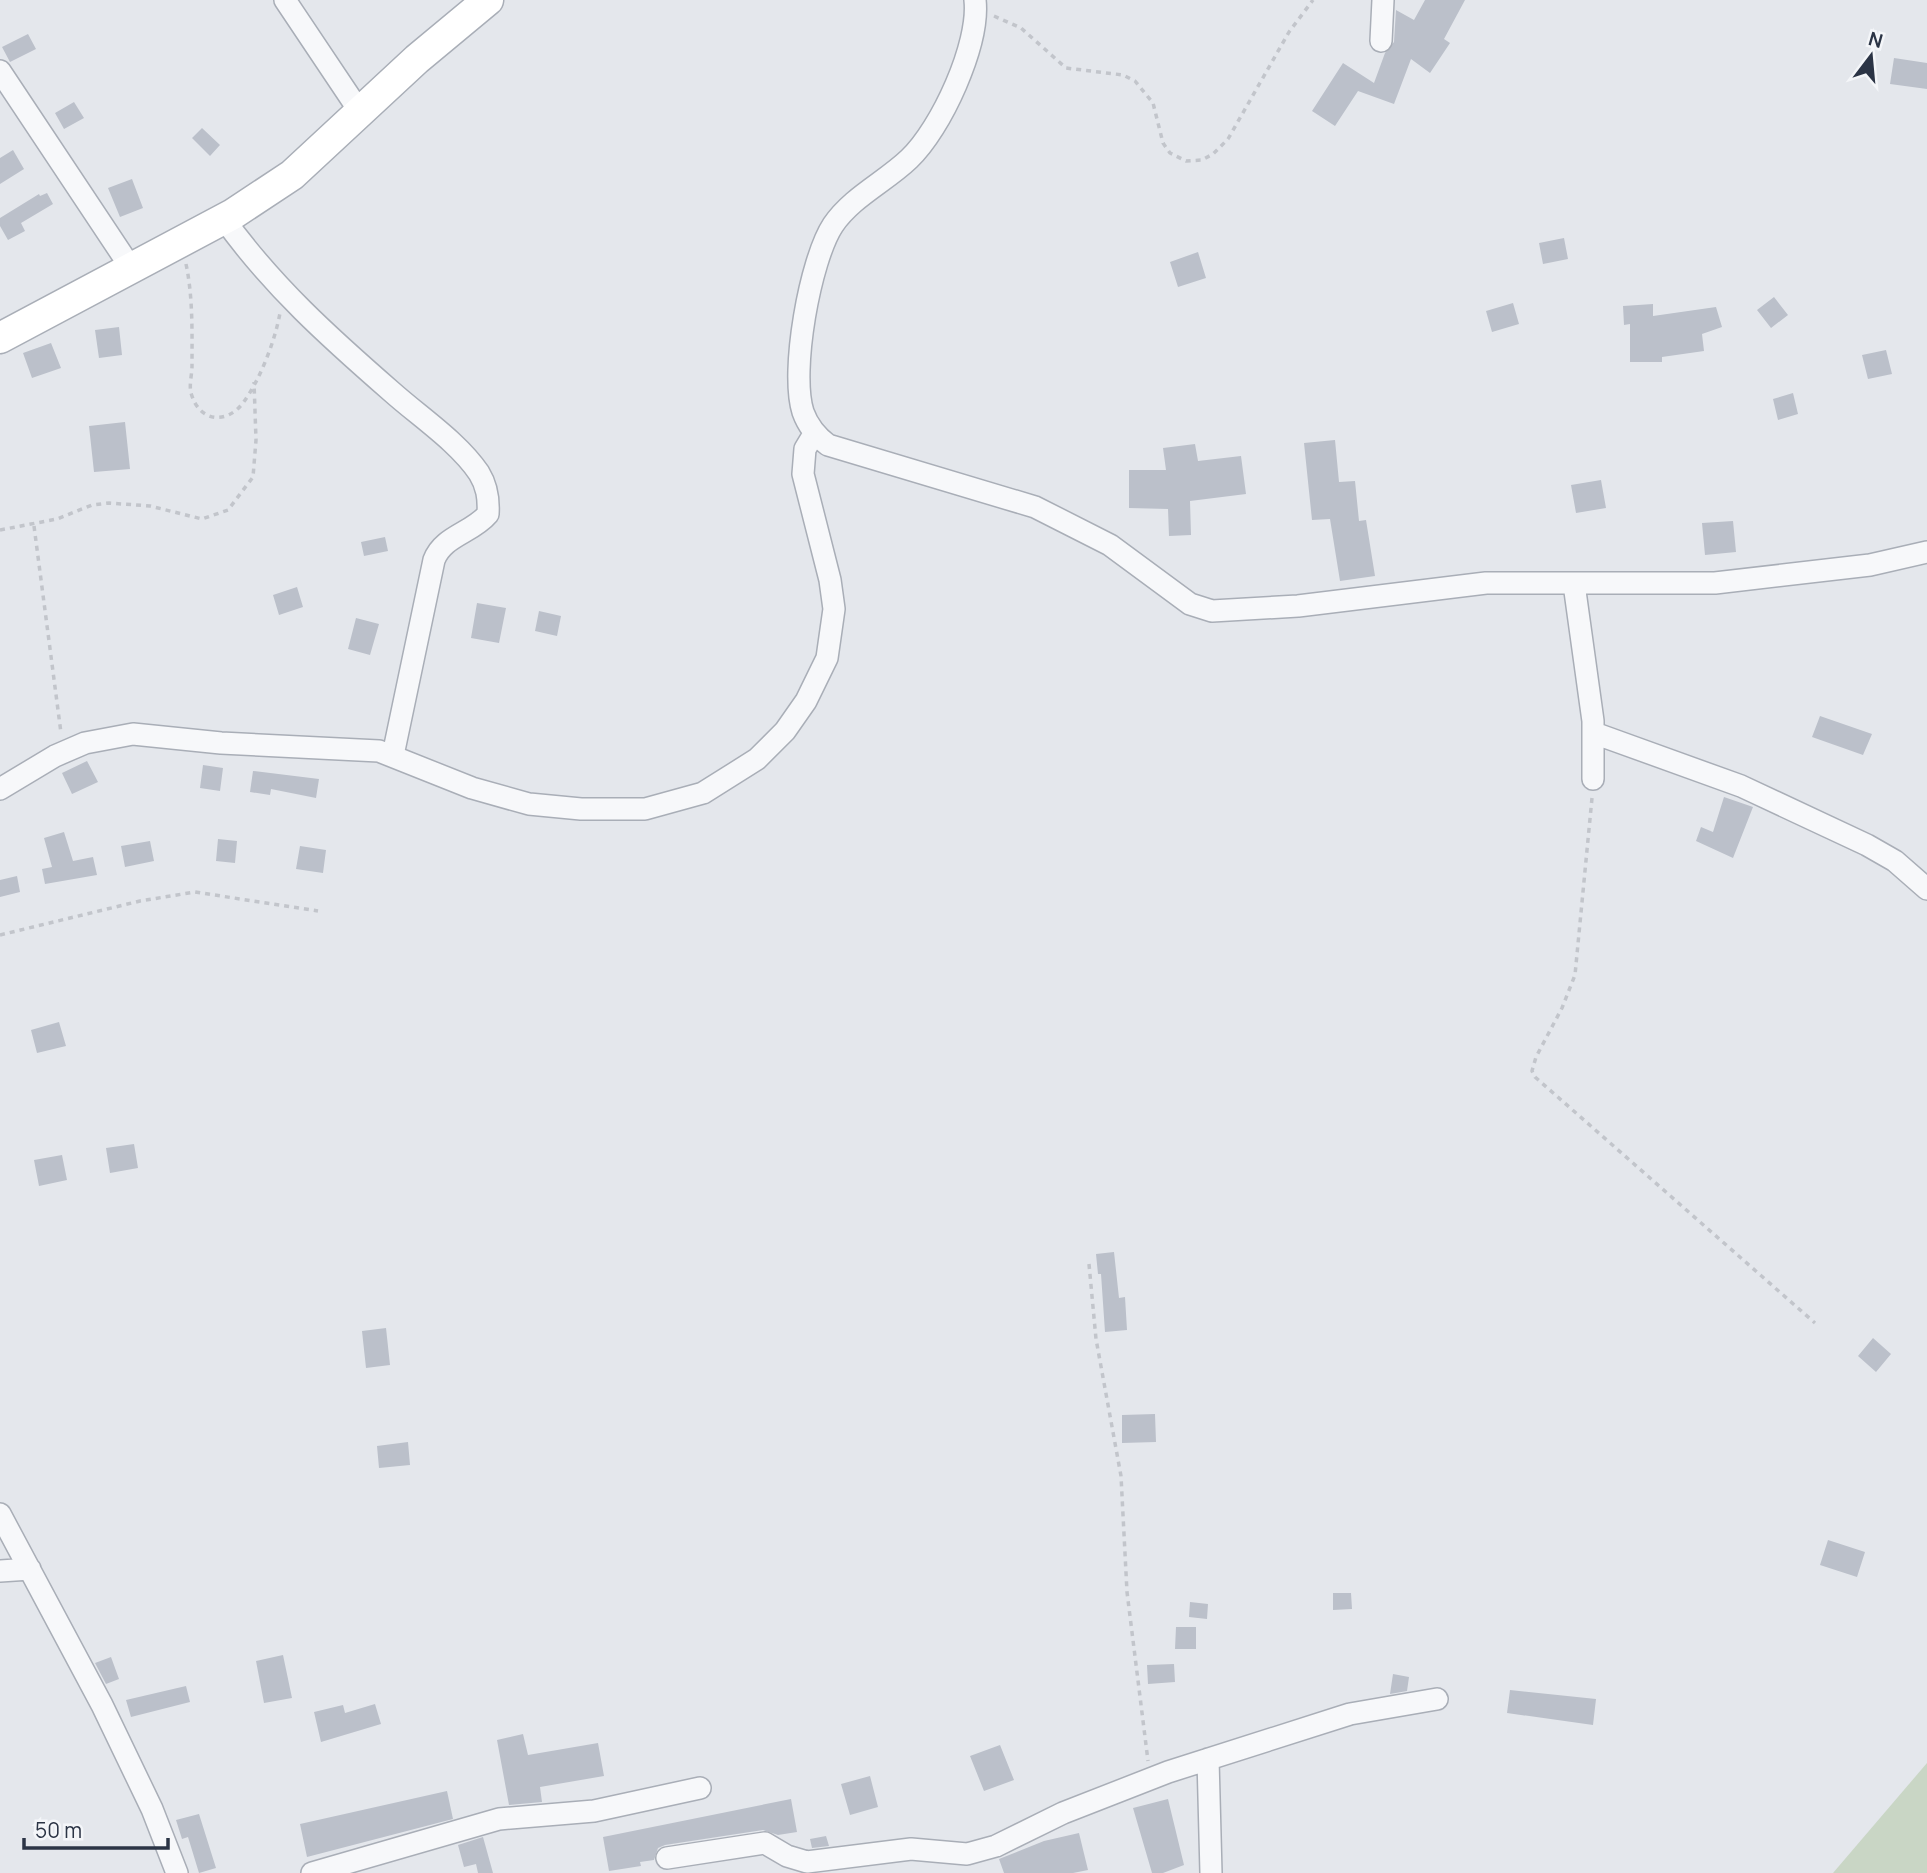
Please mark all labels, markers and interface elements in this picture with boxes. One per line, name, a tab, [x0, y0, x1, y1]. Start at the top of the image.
north arrow	[1836, 21, 1906, 91]
text: N	[1866, 25, 1886, 54]
scale bar	[24, 1806, 168, 1850]
text: 50 m	[35, 1816, 82, 1844]

